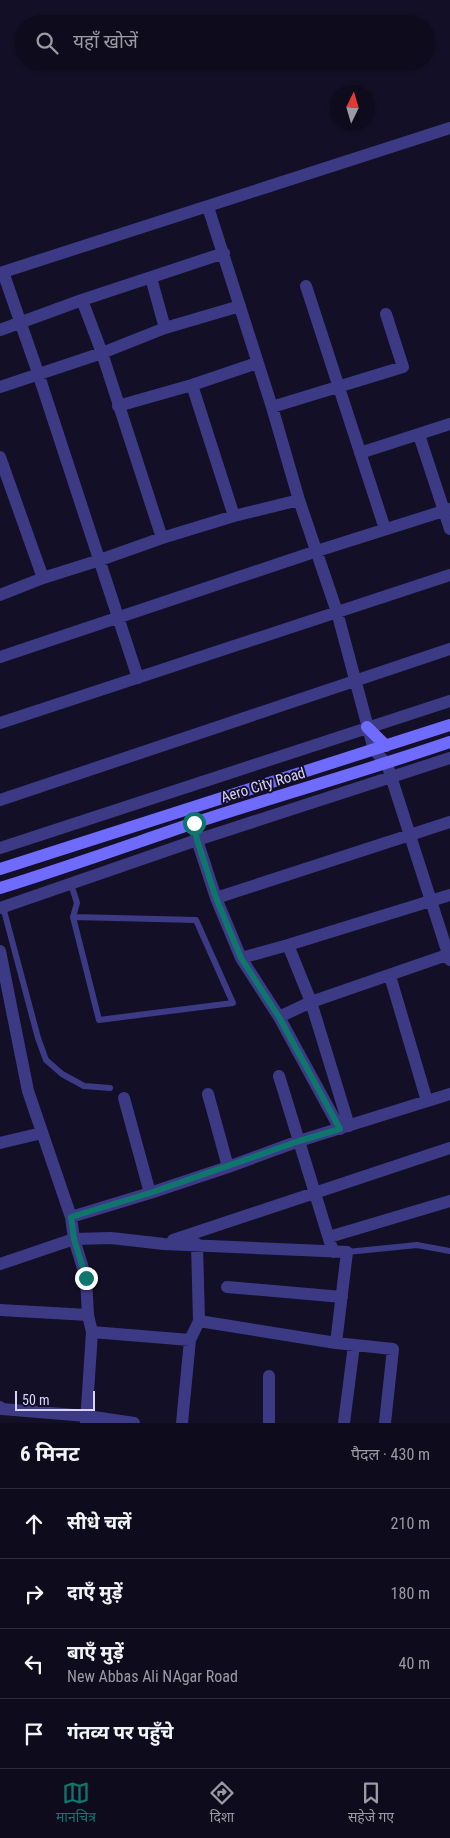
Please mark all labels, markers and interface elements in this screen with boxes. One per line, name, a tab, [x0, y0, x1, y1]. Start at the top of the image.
search box	[15, 15, 435, 70]
icon: search	[33, 29, 61, 57]
text: यहाँ खोजें	[73, 30, 138, 53]
north arrow	[330, 85, 375, 130]
street label: Aero City Road	[219, 764, 307, 806]
route start	[183, 812, 206, 835]
route end	[75, 1267, 98, 1290]
scale bar	[15, 1388, 95, 1411]
text: 50 m	[22, 1392, 50, 1408]
text: 6 मिनट	[20, 1442, 80, 1466]
text: पैदल · 430 m	[351, 1445, 430, 1464]
icon: ahead	[20, 1510, 48, 1538]
text: सीधे चलें	[67, 1511, 131, 1534]
text: 210 m	[391, 1514, 430, 1533]
icon: right	[20, 1580, 48, 1608]
text: दाएँ मुड़ें	[67, 1581, 122, 1604]
text: 180 m	[391, 1584, 430, 1603]
text: बाएँ मुड़ें	[67, 1641, 123, 1664]
icon: left	[20, 1650, 48, 1678]
text: 40 m	[398, 1654, 430, 1673]
text: New Abbas Ali NAgar Road	[67, 1667, 238, 1686]
icon: arrive	[20, 1720, 48, 1748]
text: गंतव्य पर पहुँचे	[67, 1721, 173, 1744]
tab: मानचित्र	[56, 1779, 96, 1828]
tab: दिशा	[208, 1779, 236, 1828]
tab: सहेजे गए	[348, 1779, 394, 1828]

